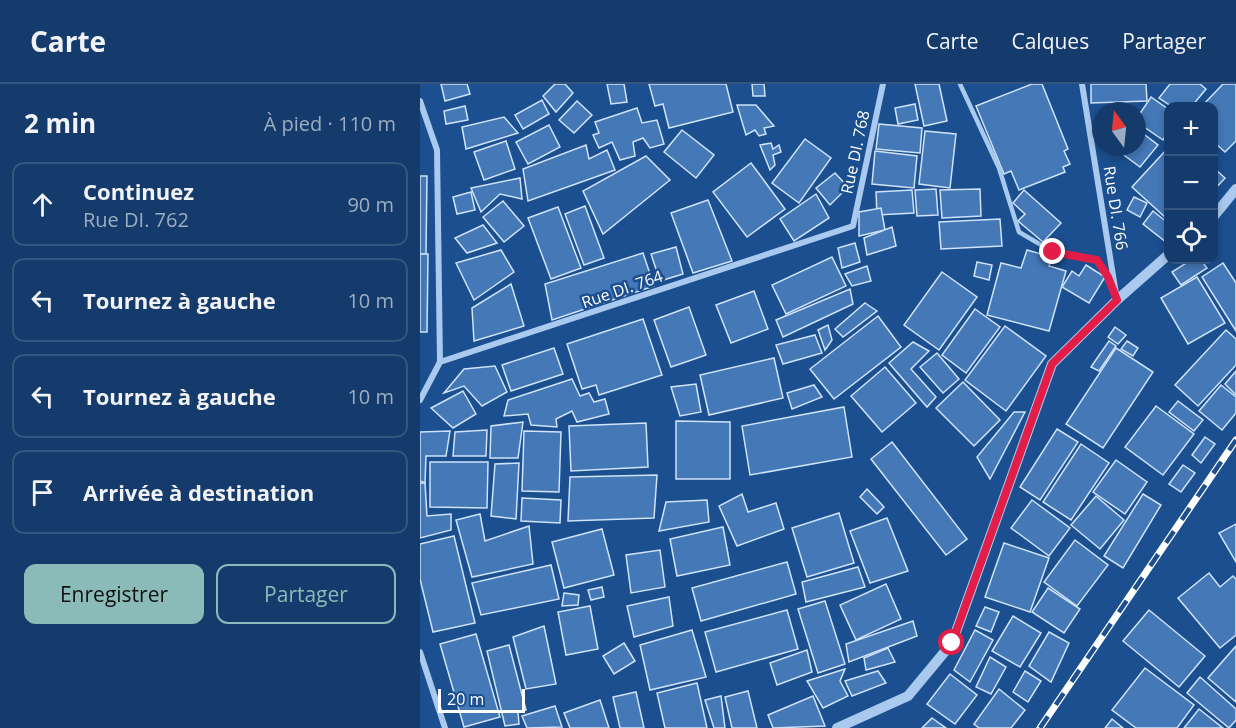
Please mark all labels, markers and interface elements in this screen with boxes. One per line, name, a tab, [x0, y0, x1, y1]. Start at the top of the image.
text: Carte	[30, 22, 106, 60]
text: Carte	[926, 27, 978, 55]
text: Calques	[1011, 27, 1089, 55]
text: Partager	[1122, 27, 1206, 55]
north arrow	[1092, 102, 1146, 156]
map controls	[1164, 102, 1218, 264]
button: +	[1164, 102, 1218, 156]
text: 2 min	[24, 105, 96, 141]
street label: Rue DI. 768	[835, 108, 875, 196]
text: À pied · 110 m	[264, 110, 396, 137]
button: −	[1164, 156, 1218, 210]
street label: Rue DI. 766	[1099, 164, 1133, 252]
text: Continuez	[83, 176, 194, 206]
icon: ahead	[26, 188, 59, 221]
text: 90 m	[347, 191, 394, 218]
text: Rue DI. 762	[83, 206, 189, 233]
button: locate	[1164, 210, 1218, 264]
route end	[1039, 238, 1065, 264]
street label: Rue DI. 764	[578, 265, 666, 313]
icon: left	[26, 284, 59, 317]
text: Tournez à gauche	[83, 285, 276, 315]
text: 10 m	[347, 287, 394, 314]
icon: left	[26, 380, 59, 413]
text: Tournez à gauche	[83, 381, 276, 411]
text: 10 m	[347, 383, 394, 410]
icon: arrive	[26, 476, 59, 509]
text: Arrivée à destination	[83, 477, 314, 507]
button: Enregistrer	[24, 564, 204, 624]
button: Partager	[216, 564, 396, 624]
route start	[938, 629, 964, 655]
scale bar	[438, 686, 525, 714]
text: 20 m	[447, 688, 484, 710]

